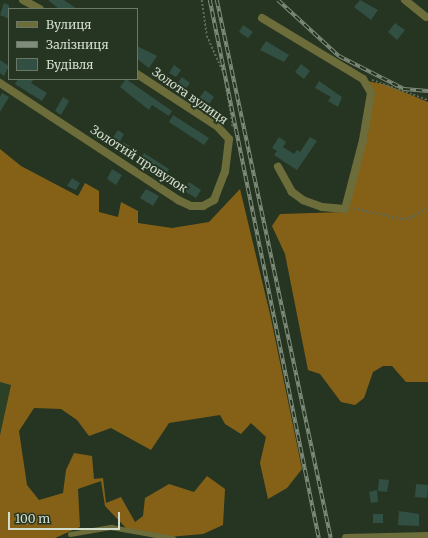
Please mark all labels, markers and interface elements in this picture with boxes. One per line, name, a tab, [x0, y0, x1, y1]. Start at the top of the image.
legend	[8, 8, 138, 80]
text: Вулиця	[46, 17, 91, 32]
text: Залізниця	[46, 37, 109, 52]
text: Будівля	[46, 57, 93, 72]
street label: Золота вулиця	[149, 65, 231, 127]
street label: Золотий провулок	[88, 122, 190, 196]
scale bar	[10, 504, 122, 530]
text: 100 m	[15, 511, 50, 526]

